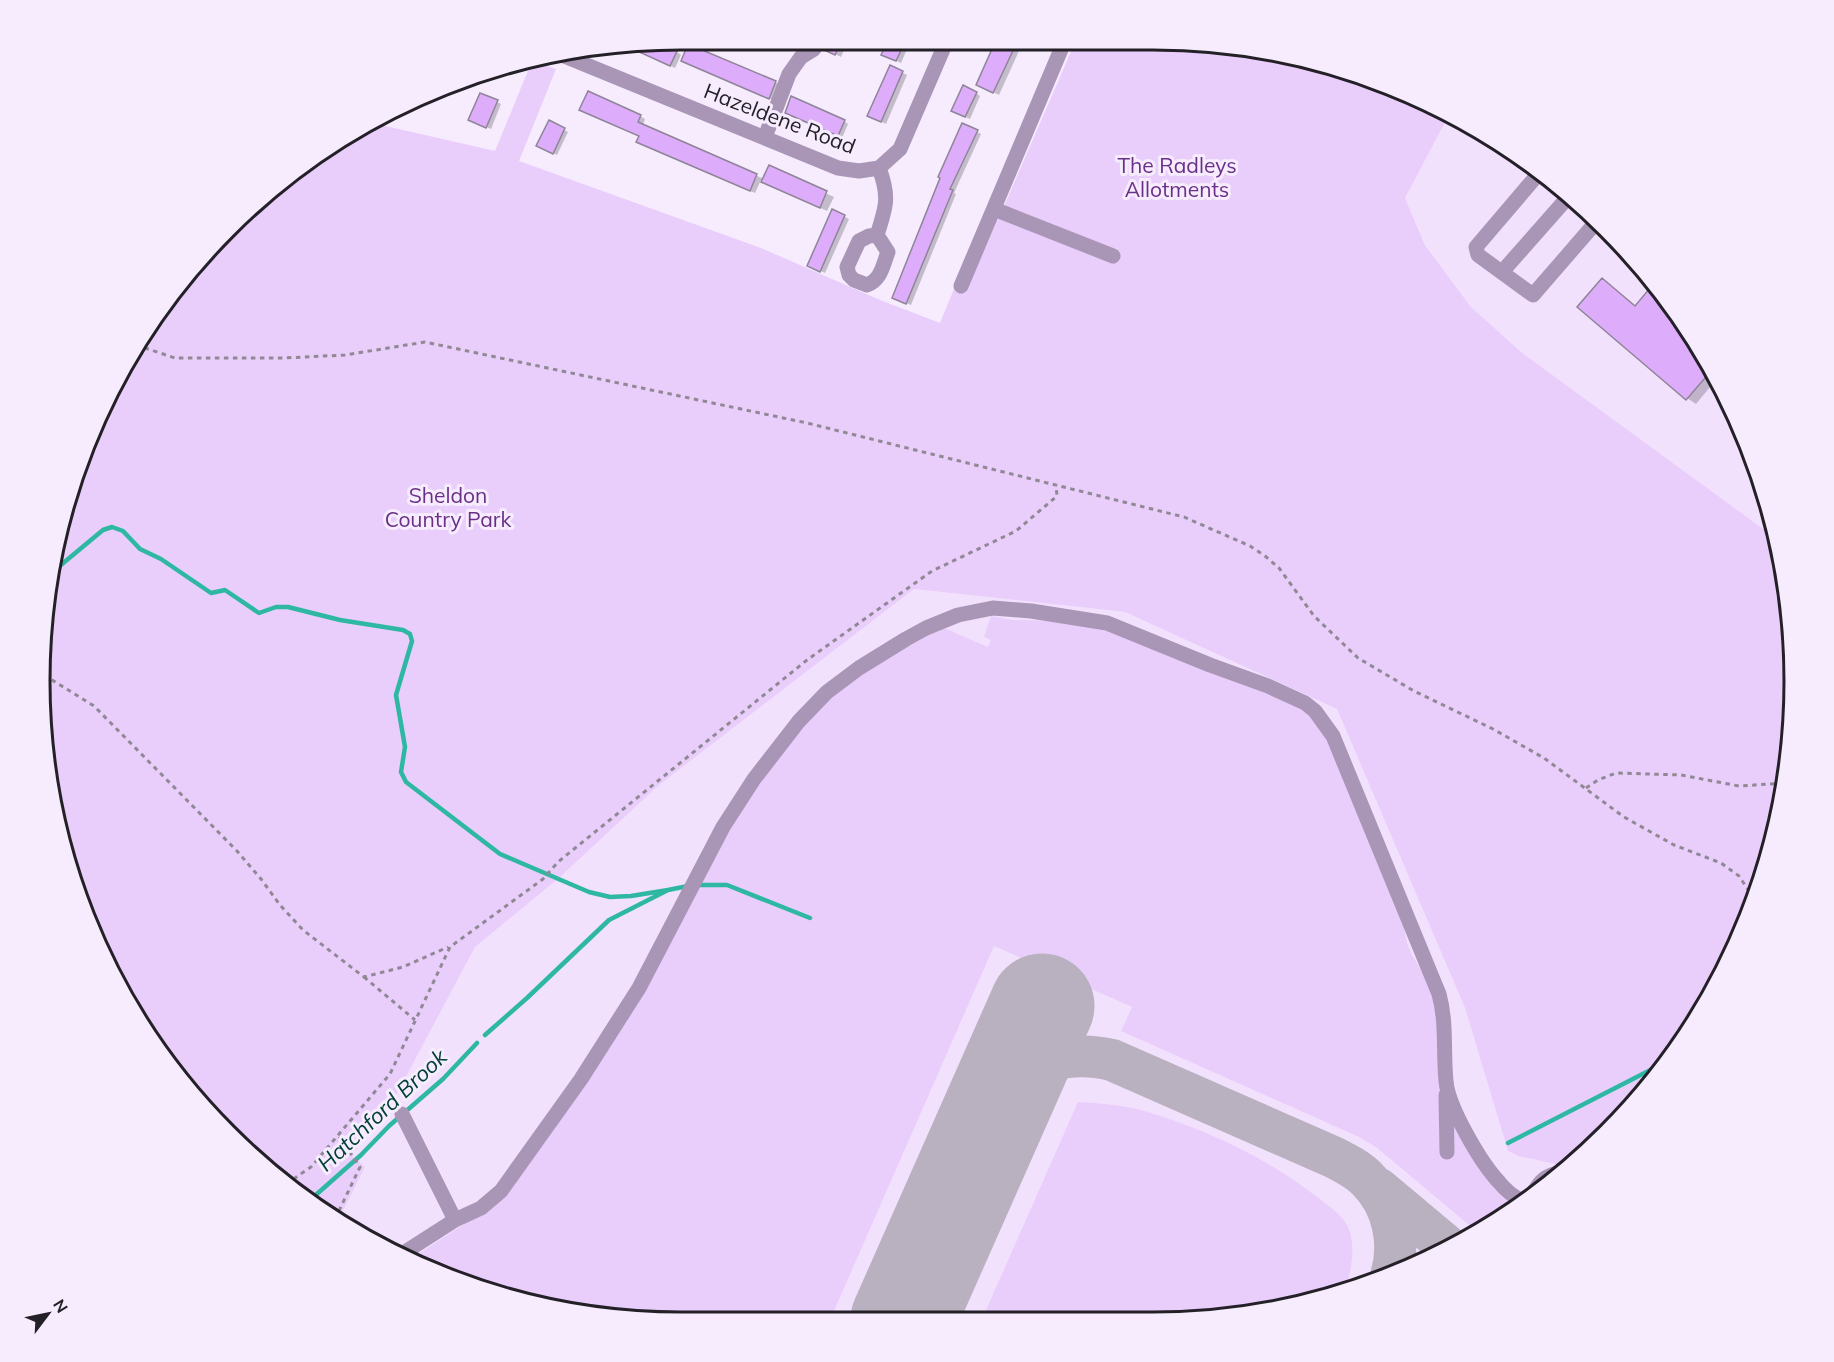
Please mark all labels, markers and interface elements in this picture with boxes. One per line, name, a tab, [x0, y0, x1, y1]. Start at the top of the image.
street label: Hazeldene Road	[700, 77, 860, 159]
park label: The Radleys Allotments	[1117, 152, 1237, 202]
park label: Sheldon Country Park	[385, 482, 511, 532]
water label: Hatchford Brook	[311, 1042, 453, 1177]
north arrow	[18, 1284, 78, 1344]
text: N	[49, 1296, 72, 1316]

